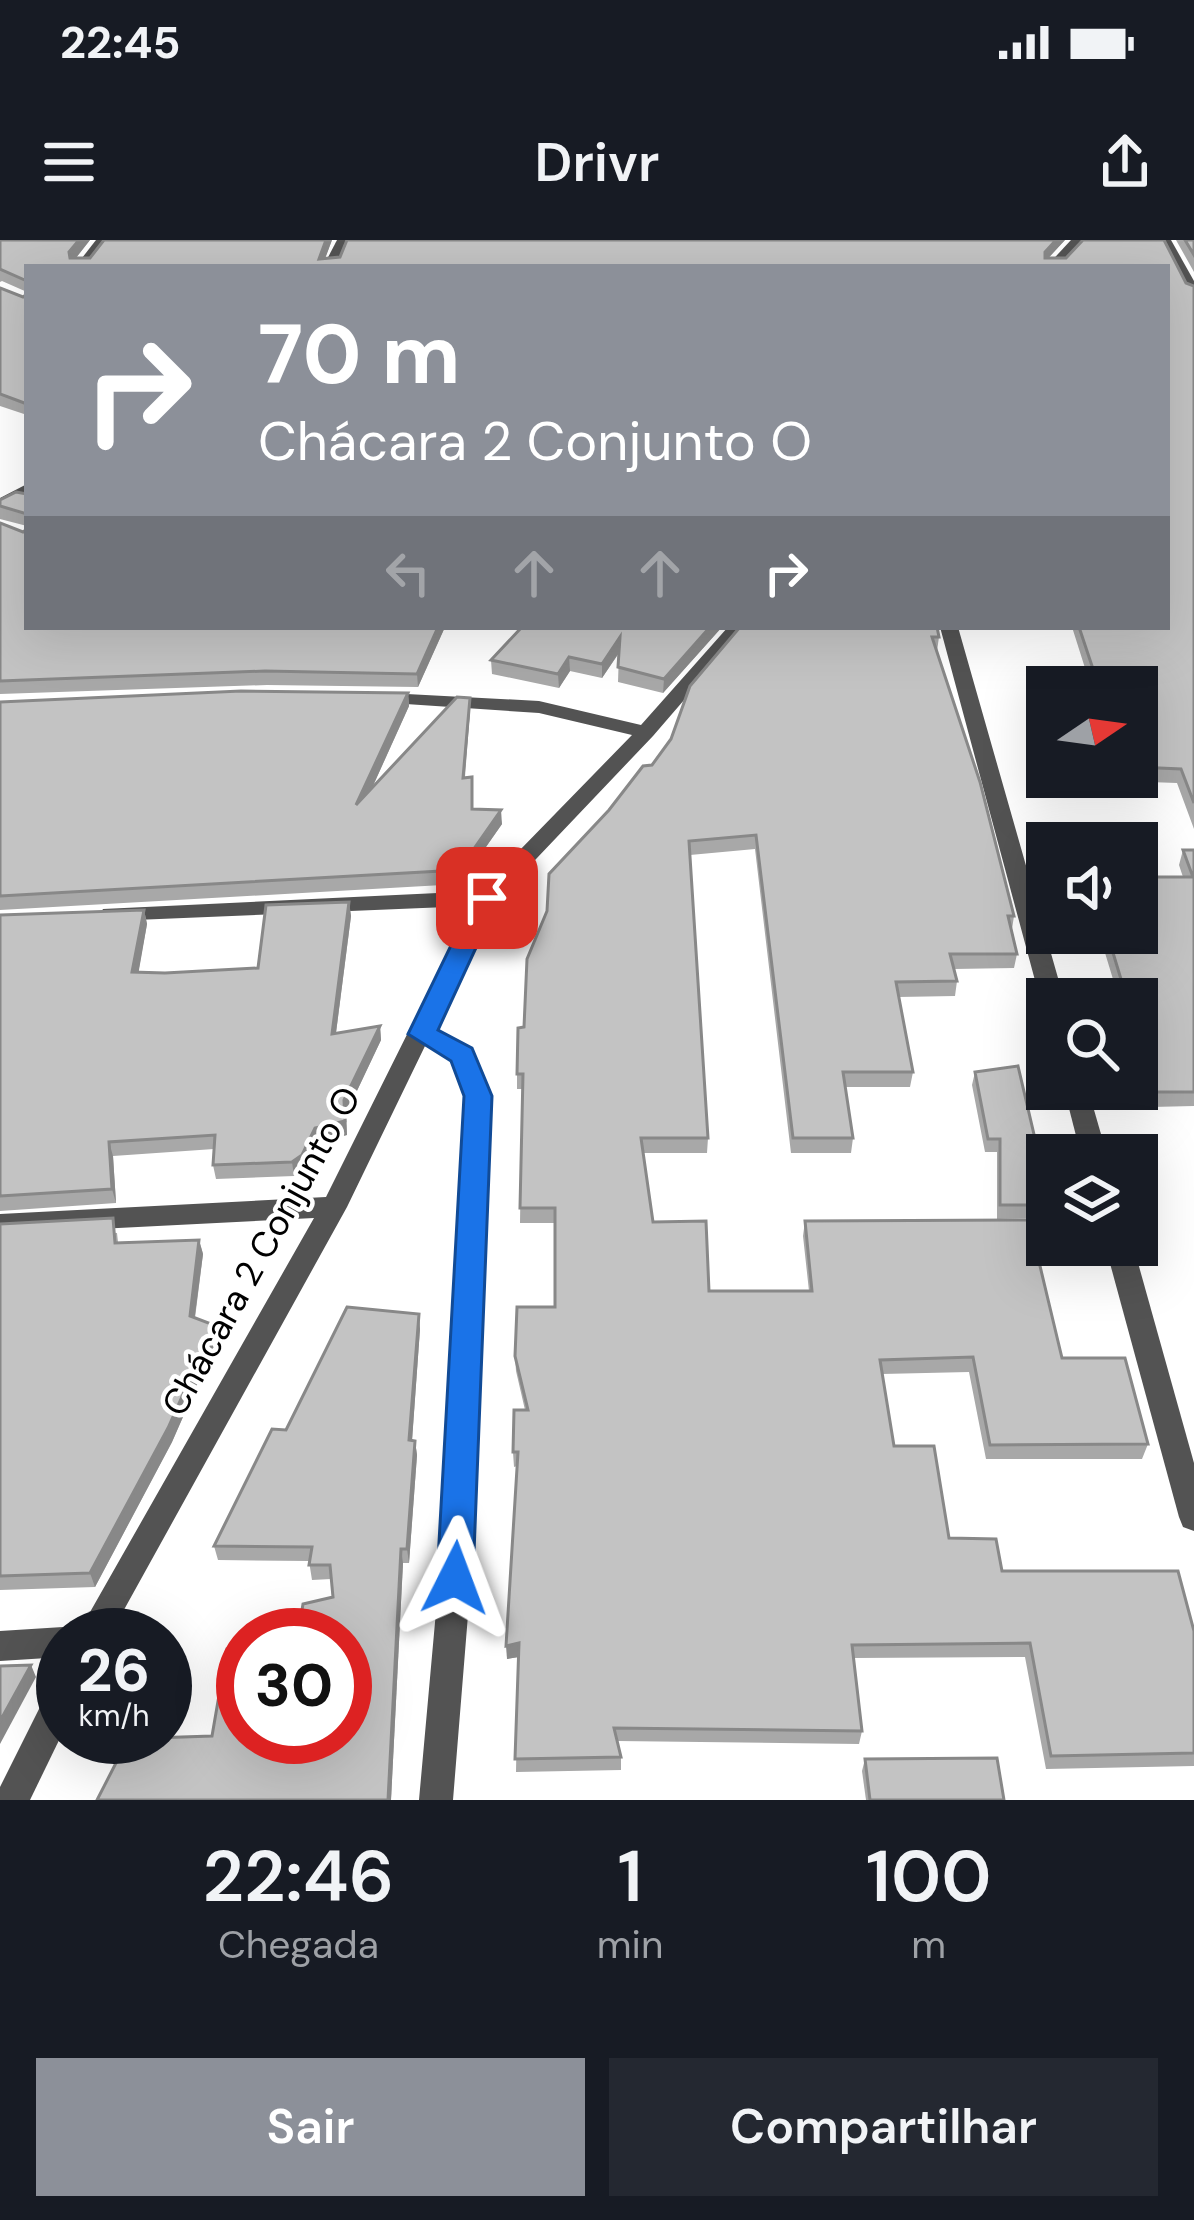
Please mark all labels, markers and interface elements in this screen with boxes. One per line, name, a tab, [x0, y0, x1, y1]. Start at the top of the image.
text: 22:45	[60, 13, 181, 72]
text: Drivr	[535, 127, 659, 198]
icon: menu	[36, 129, 102, 195]
icon: share	[1092, 129, 1158, 195]
text: 70 m	[258, 300, 461, 409]
icon: right	[60, 312, 216, 468]
text: Chácara 2 Conjunto O	[258, 406, 812, 477]
icon: left	[375, 540, 441, 606]
icon: ahead	[501, 540, 567, 606]
icon: ahead	[627, 540, 693, 606]
icon: right	[753, 540, 819, 606]
north arrow	[1026, 666, 1158, 798]
map controls	[1026, 666, 1158, 1266]
button: sound	[1026, 822, 1158, 954]
pin	[436, 847, 538, 949]
icon: arrive	[454, 865, 520, 931]
button: search	[1026, 978, 1158, 1110]
street label: Chácara 2 Conjunto O	[151, 1078, 371, 1424]
button: layers	[1026, 1134, 1158, 1266]
position arrow	[392, 1515, 518, 1641]
speed limit sign: 30	[216, 1608, 372, 1764]
text: 26	[78, 1631, 150, 1710]
text: km/h	[79, 1696, 149, 1735]
text: 22:46	[203, 1830, 394, 1923]
text: 1	[618, 1830, 643, 1923]
text: 100	[866, 1830, 991, 1923]
text: Chegada	[218, 1919, 379, 1970]
text: min	[597, 1919, 663, 1970]
text: m	[911, 1919, 946, 1970]
button: Sair	[36, 2058, 585, 2196]
button: Compartilhar	[609, 2058, 1158, 2196]

